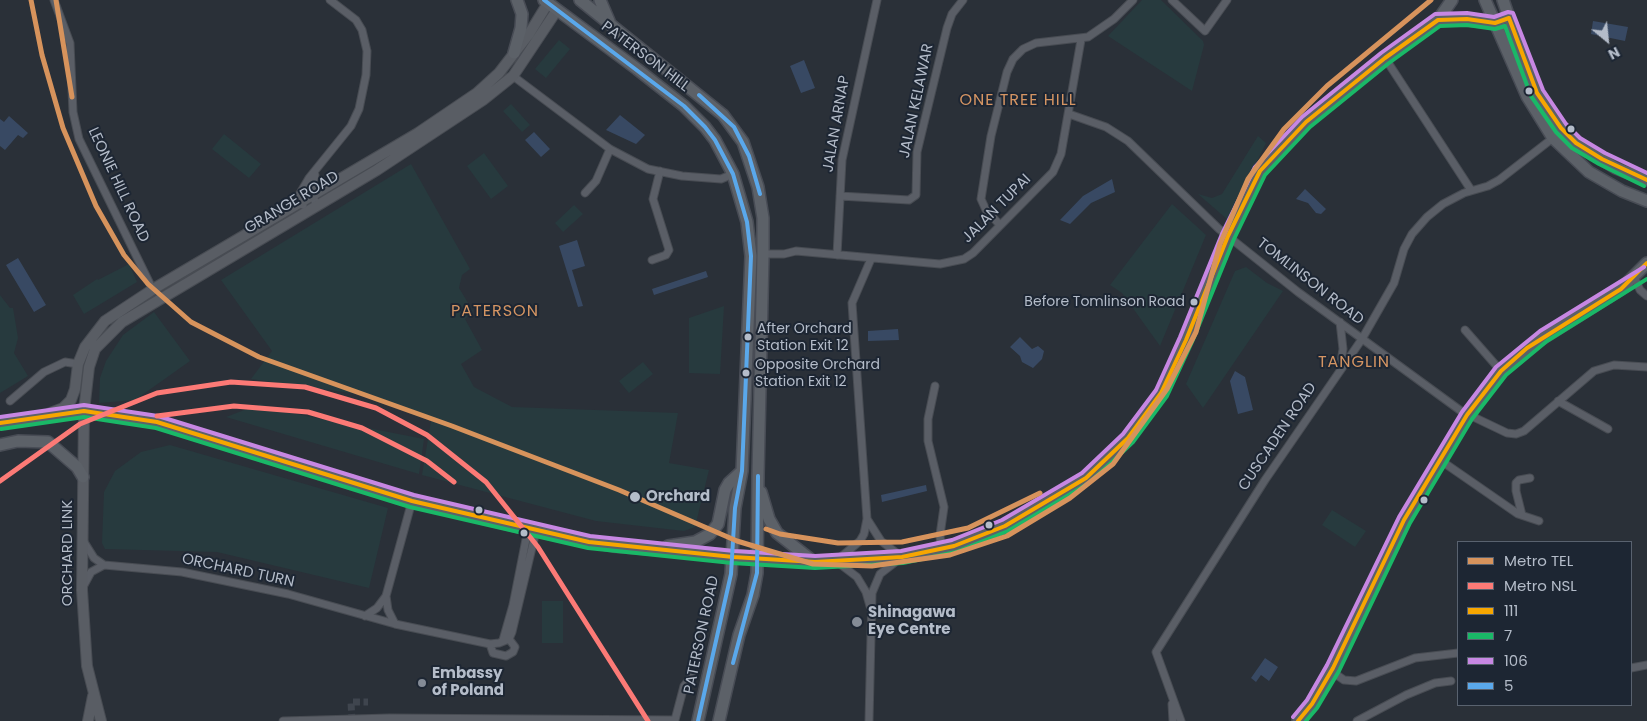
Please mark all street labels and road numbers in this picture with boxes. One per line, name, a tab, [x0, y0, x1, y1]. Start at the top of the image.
street label: PATERSON HILL	[597, 18, 693, 96]
street label: JALAN KELAWAR	[896, 42, 938, 160]
street label: JALAN ARNAP	[820, 74, 854, 174]
street label: LEONIE HILL ROAD	[84, 125, 152, 245]
street label: GRANGE ROAD	[242, 168, 342, 238]
street label: JALAN TUPAI	[959, 171, 1035, 247]
street label: TOMLINSON ROAD	[1253, 235, 1367, 329]
street label: CUSCADEN ROAD	[1235, 379, 1321, 495]
street label: ORCHARD LINK	[59, 500, 77, 606]
street label: ORCHARD TURN	[180, 550, 296, 592]
street label: PATERSON ROAD	[681, 574, 723, 696]

